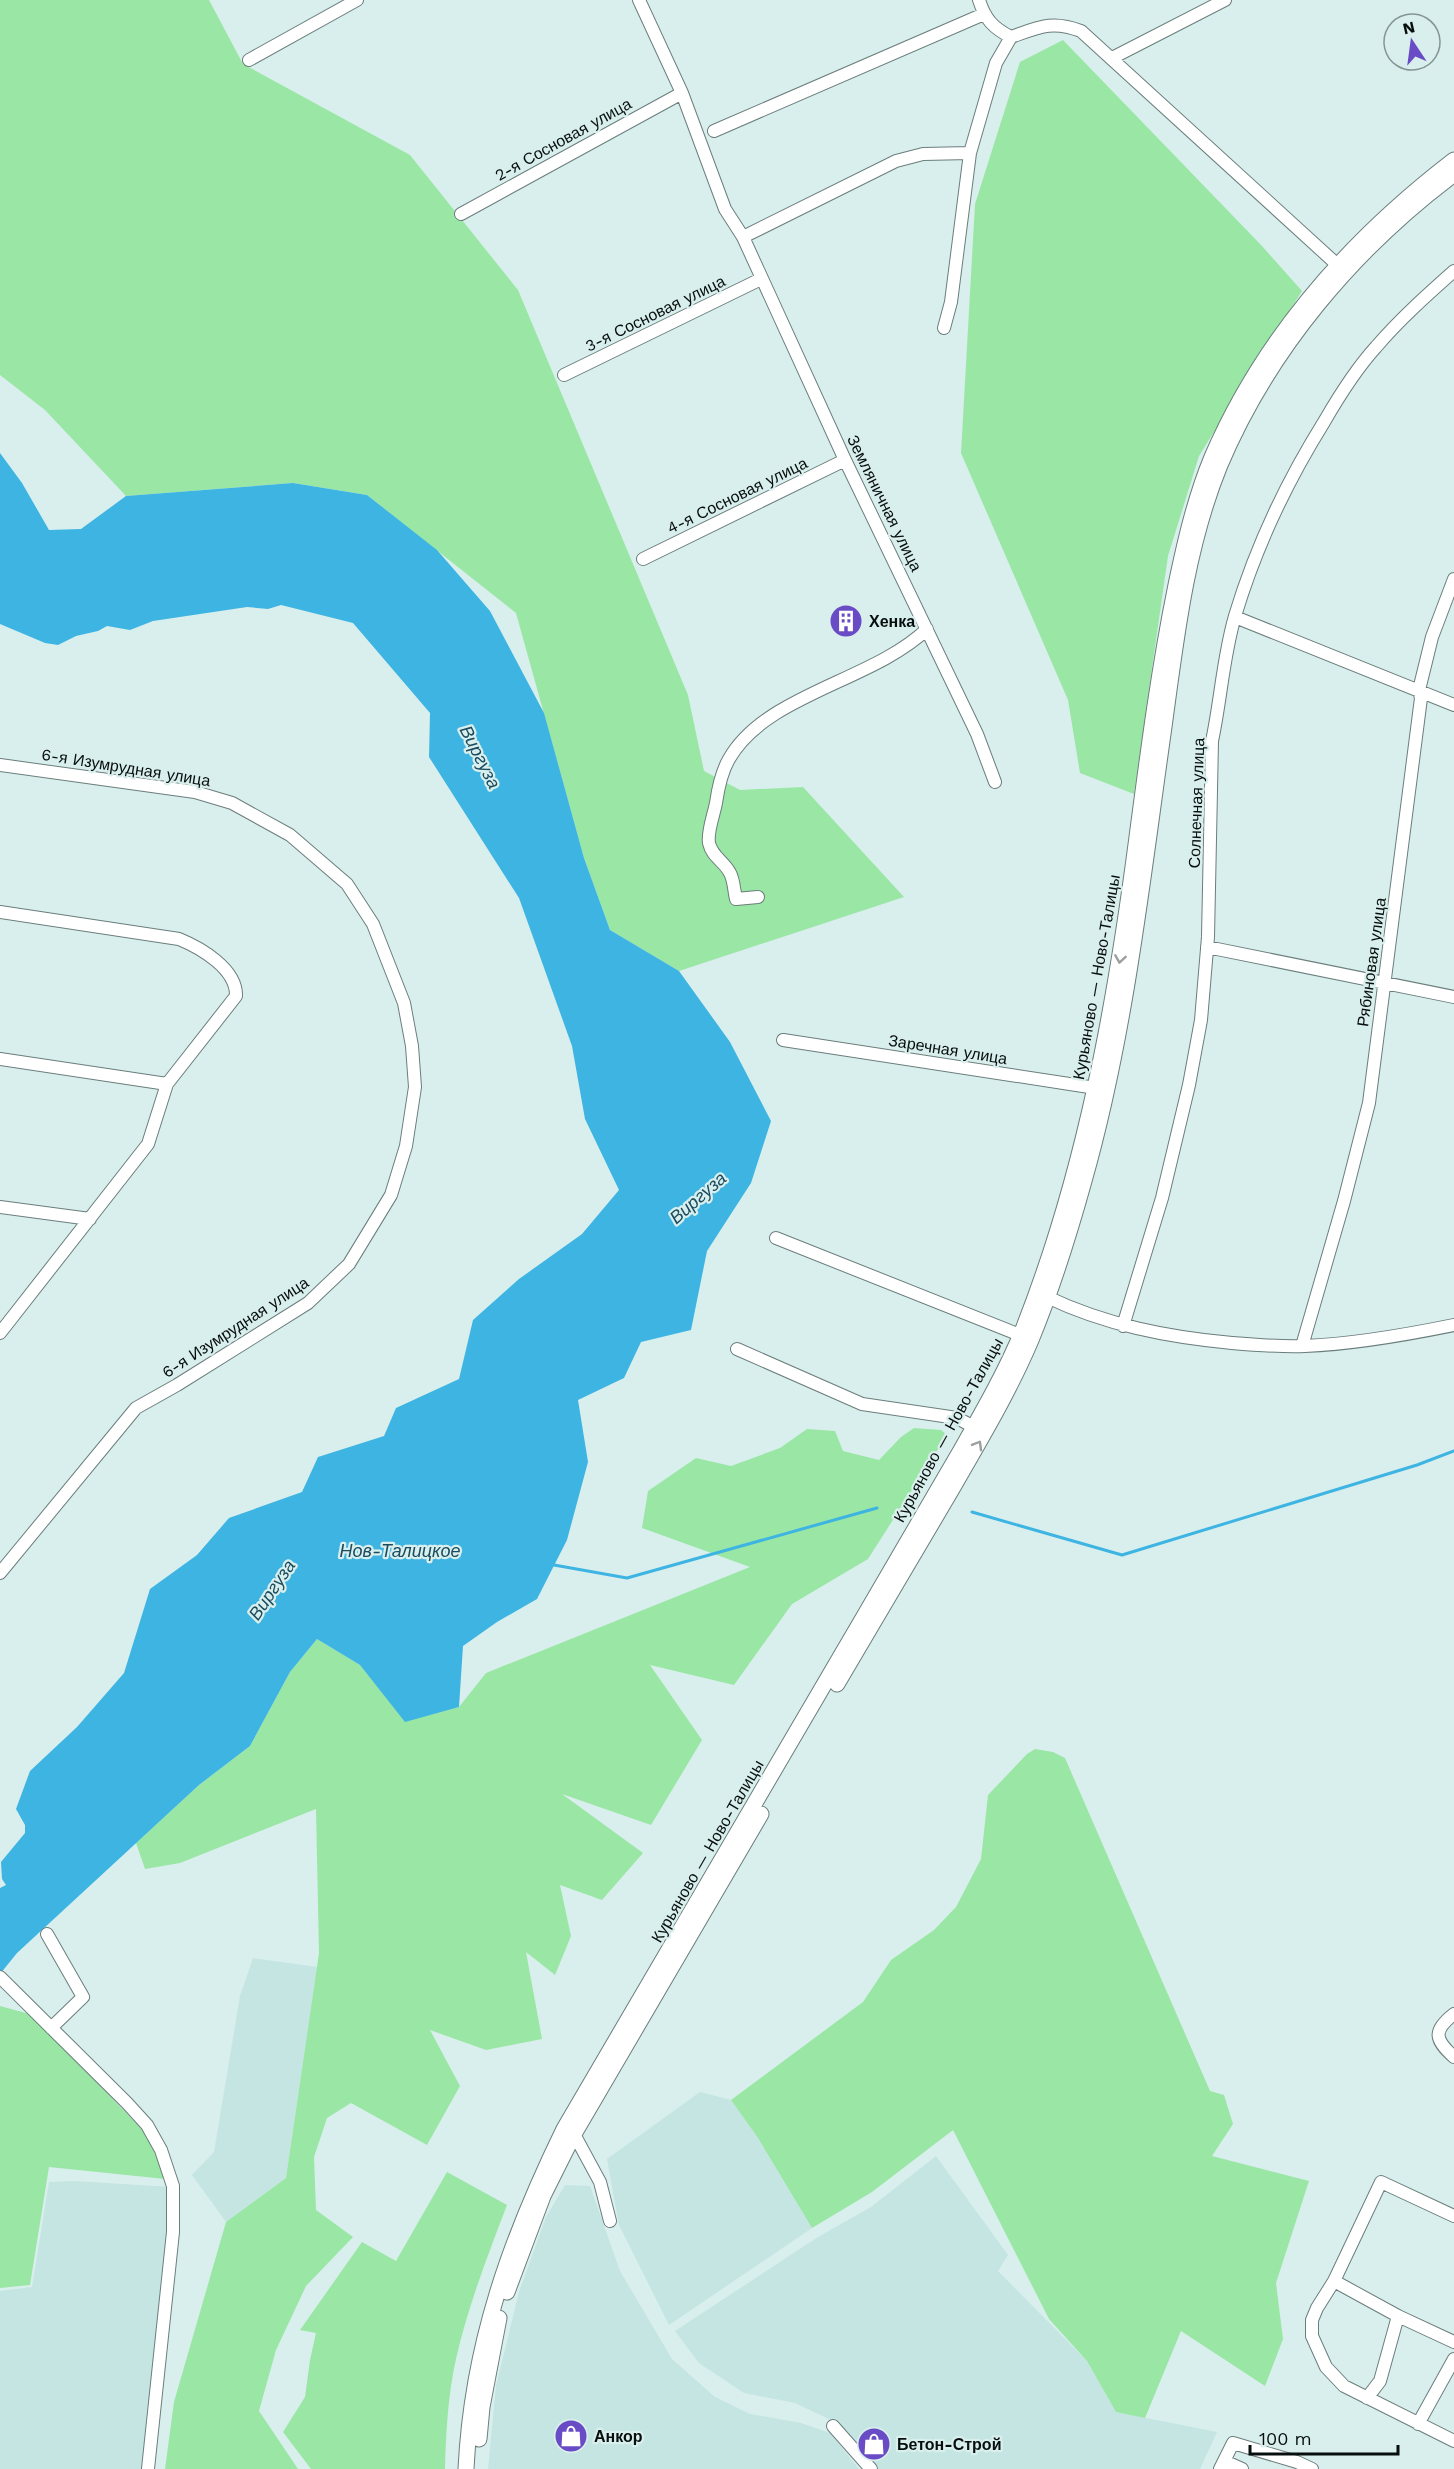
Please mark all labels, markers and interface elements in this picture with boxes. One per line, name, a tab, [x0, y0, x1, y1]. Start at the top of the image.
north arrow	[1382, 12, 1442, 72]
text: N	[1401, 17, 1417, 38]
street label: 2-я Сосновая улица	[492, 94, 635, 185]
street label: 3-я Сосновая улица	[582, 271, 728, 356]
street label: Земляничная улица	[843, 432, 926, 575]
street label: 4-я Сосновая улица	[664, 453, 810, 538]
building icon: Хенка	[828, 603, 864, 639]
place label: Хенка	[869, 612, 915, 631]
water label: Виргуза	[456, 722, 505, 792]
street label: Солнечная улица	[1185, 737, 1208, 869]
street label: 6-я Изумрудная улица	[40, 745, 212, 790]
street label: Курьяново — Ново-Талицы	[1069, 873, 1124, 1081]
street label: Рябиновая улица	[1353, 896, 1390, 1028]
one-way arrow	[1114, 954, 1126, 963]
street label: Заречная улица	[887, 1031, 1009, 1068]
water label: Виргуза	[665, 1167, 730, 1228]
street label: 6-я Изумрудная улица	[158, 1273, 312, 1382]
street label: Курьяново — Ново-Талицы	[890, 1335, 1007, 1526]
one-way arrow	[970, 1441, 982, 1451]
water label: Нов-Талицкое	[340, 1540, 460, 1561]
water label: Виргуза	[244, 1556, 299, 1624]
street label: Курьяново — Ново-Талицы	[647, 1756, 768, 1946]
shop icon: Анкор	[553, 2418, 589, 2454]
scale bar	[1250, 2418, 1398, 2456]
shop icon: Бетон-Строй	[856, 2426, 892, 2462]
place label: Анкор	[594, 2427, 643, 2446]
text: 100 m	[1259, 2428, 1312, 2449]
place label: Бетон-Строй	[897, 2435, 1001, 2454]

